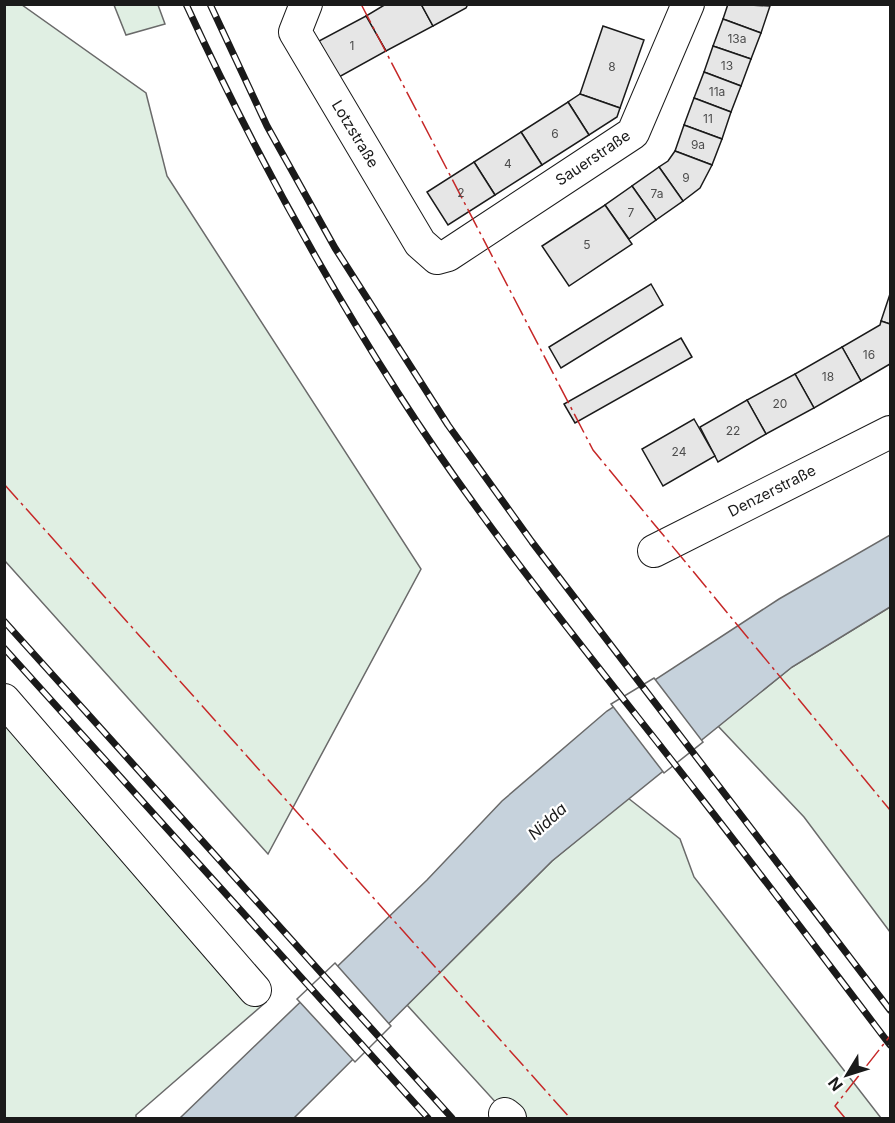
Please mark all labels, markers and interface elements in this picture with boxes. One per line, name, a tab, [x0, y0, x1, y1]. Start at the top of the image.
house number: 13a	[727, 31, 747, 46]
house number: 1	[350, 38, 354, 53]
house number: 13	[721, 58, 733, 73]
house number: 8	[608, 59, 616, 74]
house number: 11a	[709, 84, 725, 99]
street label: Lotzstraße	[328, 96, 383, 171]
house number: 11	[703, 111, 713, 126]
house number: 6	[551, 126, 559, 141]
street label: Sauerstraße	[552, 126, 634, 190]
house number: 9a	[691, 137, 705, 152]
house number: 4	[504, 156, 512, 171]
house number: 9	[682, 170, 690, 185]
house number: 2	[457, 185, 465, 200]
house number: 7a	[651, 186, 663, 201]
house number: 7	[628, 205, 635, 220]
house number: 5	[583, 237, 591, 252]
house number: 16	[863, 347, 875, 362]
house number: 18	[822, 369, 834, 384]
house number: 20	[773, 396, 787, 411]
house number: 22	[726, 423, 740, 438]
house number: 24	[672, 444, 687, 459]
street label: Denzerstraße	[725, 460, 819, 521]
water label: Nidda	[523, 798, 571, 844]
north arrow	[817, 1045, 877, 1105]
text: N	[824, 1073, 847, 1095]

